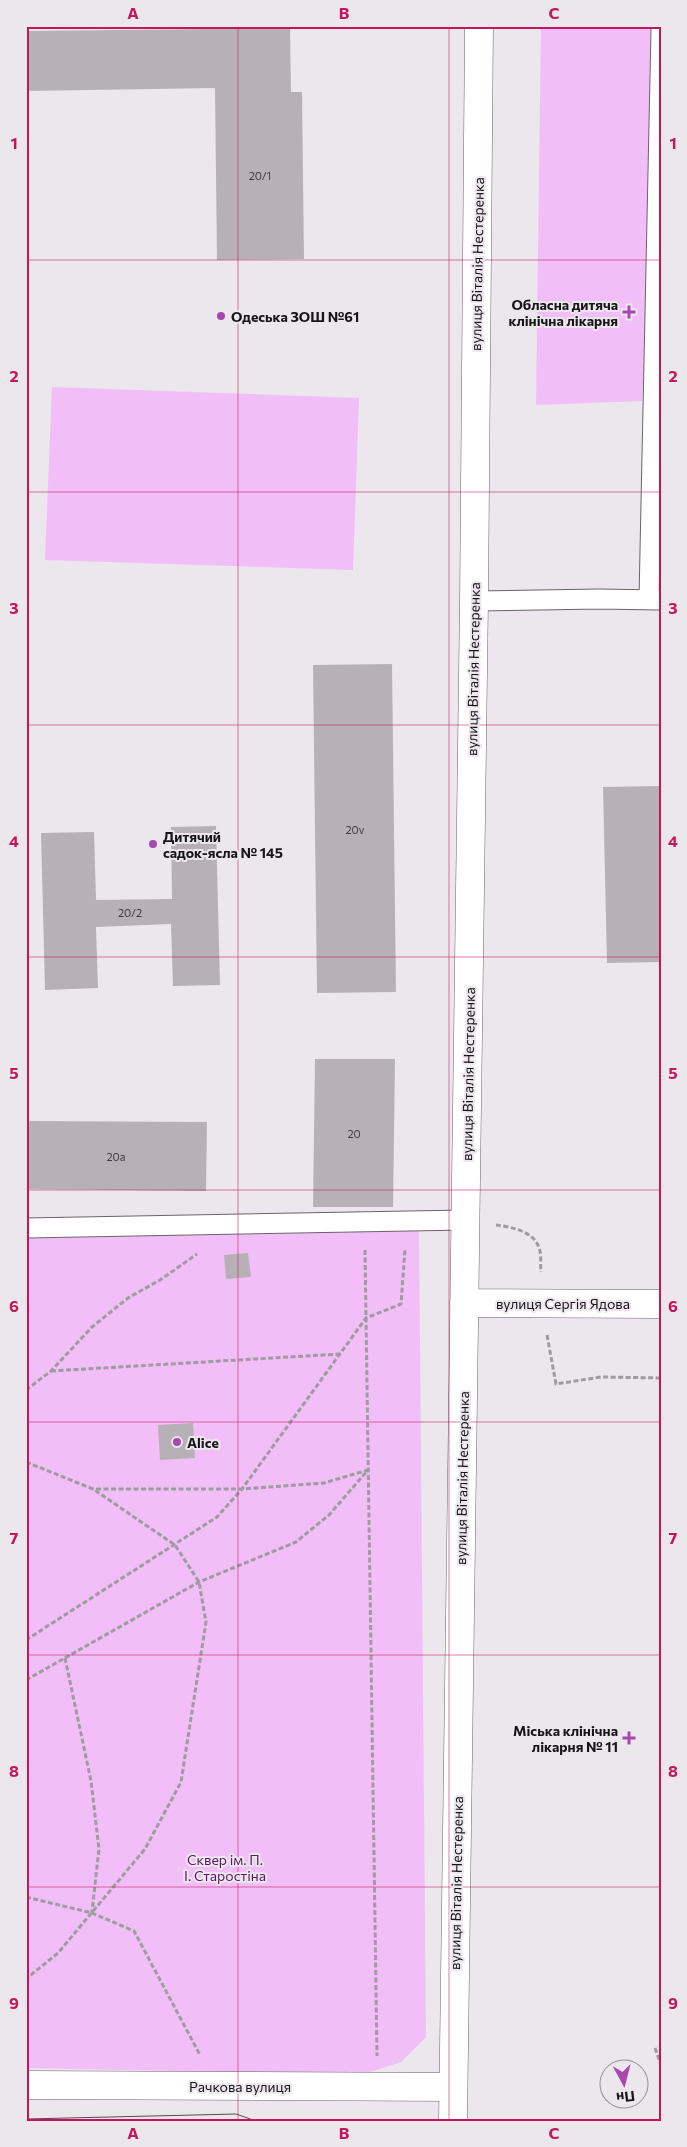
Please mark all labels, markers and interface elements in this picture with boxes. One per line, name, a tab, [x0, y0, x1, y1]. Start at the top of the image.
text: A	[127, 3, 139, 22]
text: B	[339, 3, 350, 22]
text: C	[549, 3, 560, 22]
text: 1	[10, 133, 18, 152]
text: 1	[669, 133, 677, 152]
house number: 20/1	[249, 169, 271, 182]
street label: вулиця Віталія Нестеренка	[467, 177, 487, 351]
place label: Обласна дитяча клінічна лікарня	[508, 296, 618, 329]
marker: Обласна дитяча клінічна лікарня	[622, 305, 636, 319]
place label: Одеська ЗОШ №61	[231, 308, 359, 325]
marker: Одеська ЗОШ №61	[215, 310, 227, 322]
text: 2	[9, 366, 19, 385]
text: 2	[668, 366, 678, 385]
street label: вулиця Віталія Нестеренка	[463, 582, 483, 756]
text: 3	[9, 598, 19, 617]
text: 3	[668, 598, 678, 617]
house number: 20v	[346, 823, 365, 836]
place label: Дитячий садок-ясла № 145	[163, 828, 283, 861]
text: 4	[9, 831, 19, 850]
text: 4	[668, 831, 678, 850]
marker: Дитячий садок-ясла № 145	[147, 838, 159, 850]
house number: 20/2	[118, 906, 142, 919]
street label: вулиця Віталія Нестеренка	[458, 987, 478, 1161]
text: 5	[9, 1063, 19, 1082]
text: 5	[668, 1063, 678, 1082]
house number: 20	[347, 1127, 361, 1140]
house number: 20а	[107, 1150, 125, 1163]
street label: вулиця Сергія Ядова	[496, 1295, 630, 1312]
text: 6	[9, 1296, 19, 1315]
text: 6	[668, 1296, 678, 1315]
street label: вулиця Віталія Нестеренка	[452, 1391, 472, 1565]
place label: Alice	[187, 1434, 219, 1451]
marker: Alice	[171, 1436, 183, 1448]
text: 7	[10, 1528, 19, 1547]
text: 7	[669, 1528, 678, 1547]
place label: Міська клінічна лікарня № 11	[513, 1722, 618, 1755]
marker: Міська клінічна лікарня № 11	[622, 1731, 636, 1745]
text: 8	[9, 1761, 19, 1780]
text: 8	[668, 1761, 678, 1780]
street label: вулиця Віталія Нестеренка	[446, 1796, 466, 1970]
park label: Сквер ім. П. І. Старостіна	[184, 1851, 266, 1884]
text: 9	[9, 1993, 19, 2012]
text: 9	[668, 1993, 678, 2012]
north arrow	[600, 2060, 650, 2110]
street label: Рачкова вулиця	[189, 2078, 291, 2095]
text: Пн	[615, 2088, 636, 2107]
text: A	[127, 2123, 139, 2142]
text: B	[339, 2123, 350, 2142]
text: C	[549, 2123, 560, 2142]

